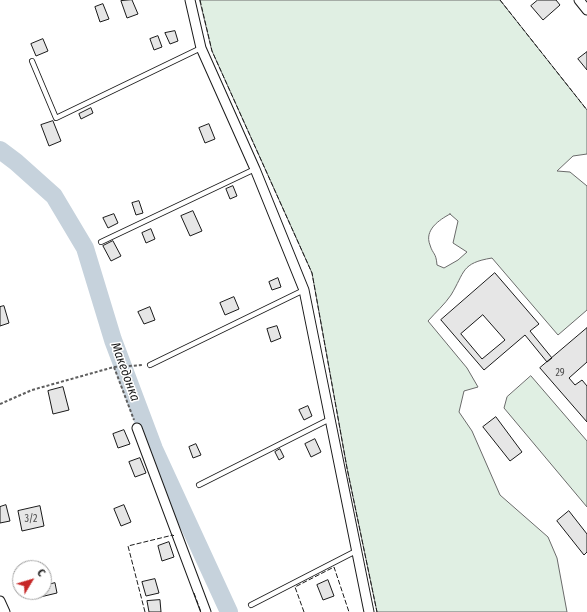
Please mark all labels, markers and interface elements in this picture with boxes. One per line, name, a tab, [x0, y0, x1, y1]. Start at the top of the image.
water label: Македонка	[107, 340, 143, 404]
house number: 29	[555, 367, 565, 379]
house number: 3/2	[25, 513, 37, 525]
north arrow	[12, 560, 52, 600]
text: С	[34, 567, 48, 579]

